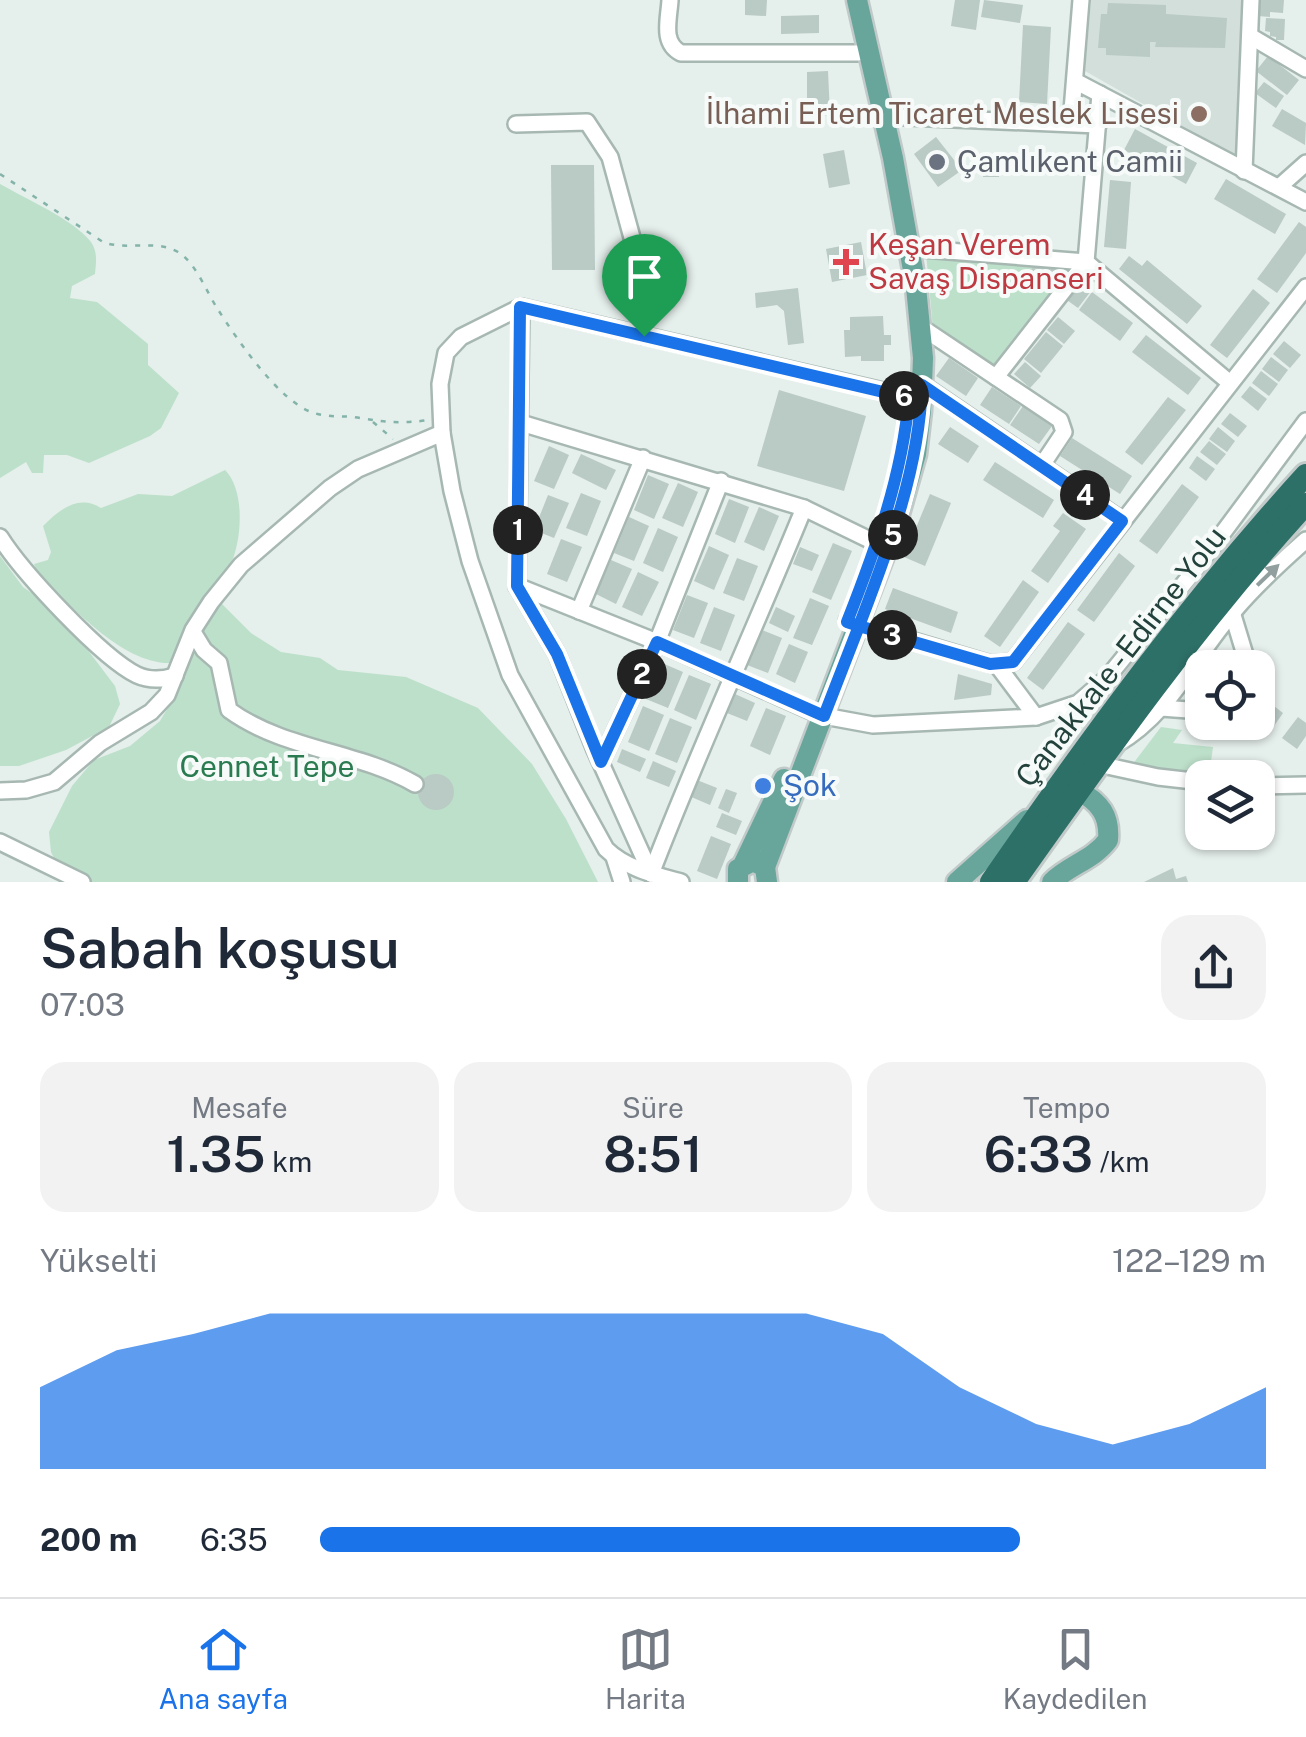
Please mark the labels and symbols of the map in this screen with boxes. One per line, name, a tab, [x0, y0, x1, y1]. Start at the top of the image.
place label: İlhami Ertem Ticaret Meslek Lisesi	[706, 95, 1179, 131]
marker: İlhami Ertem Ticaret Meslek Lisesi	[1188, 103, 1210, 125]
place label: Çamlıkent Camii	[957, 143, 1183, 179]
marker: Çamlıkent Camii	[926, 151, 948, 173]
place label: Keşan Verem Savaş Dispanseri	[868, 226, 1104, 296]
pin	[602, 234, 687, 337]
marker: Keşan Verem Savaş Dispanseri	[833, 249, 859, 275]
pin: 6	[879, 371, 929, 421]
pin: 4	[1060, 470, 1110, 520]
pin: 1	[493, 505, 543, 555]
pin: 5	[868, 510, 918, 560]
street label: Çanakkale - Edirne Yolu	[1008, 519, 1233, 794]
one-way arrow	[1255, 564, 1279, 587]
pin: 3	[867, 610, 917, 660]
pin: 2	[617, 649, 667, 699]
park label: Cennet Tepe	[179, 748, 355, 784]
place label: Şok	[783, 767, 837, 803]
marker: Şok	[752, 775, 774, 797]

